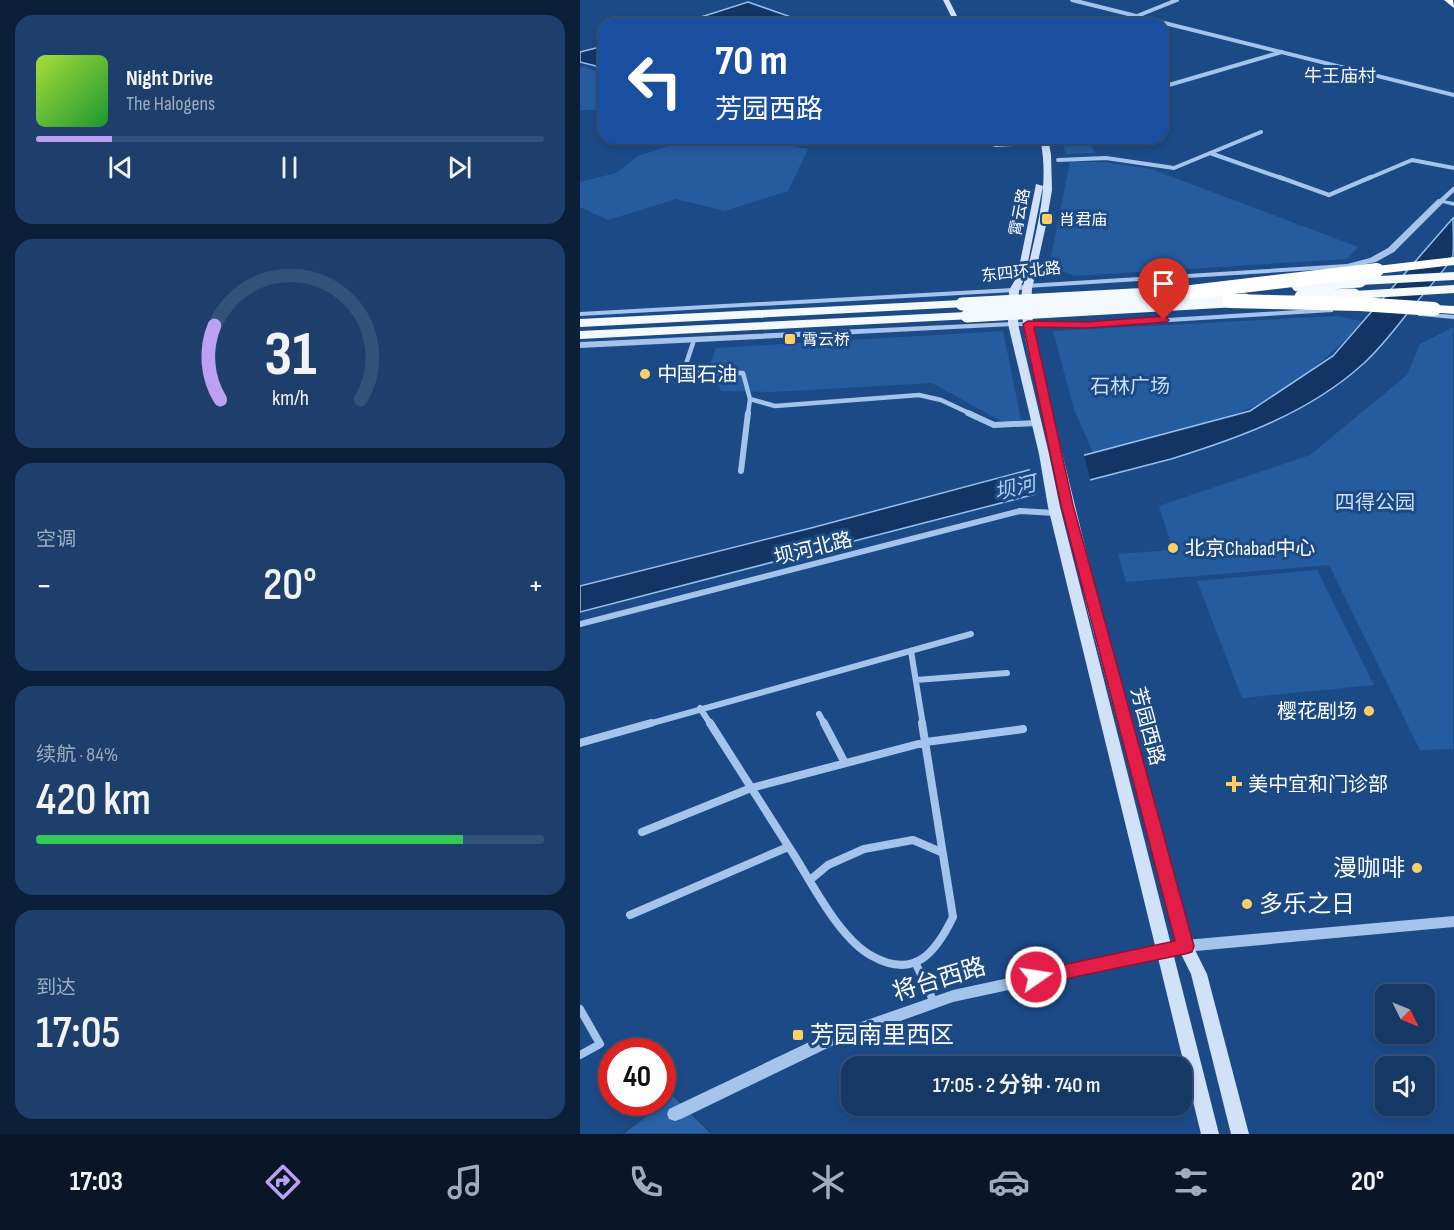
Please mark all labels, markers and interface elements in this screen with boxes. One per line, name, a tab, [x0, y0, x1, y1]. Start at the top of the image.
text: 70 m	[715, 36, 788, 87]
icon: left	[616, 42, 694, 120]
text: Night Drive	[126, 65, 213, 92]
district label: 牛王庙村	[1304, 66, 1376, 87]
text: The Halogens	[126, 92, 215, 116]
text: 芳园西路	[715, 94, 823, 126]
icon: previous	[104, 151, 137, 184]
icon: pause	[273, 151, 306, 184]
icon: next	[443, 151, 476, 184]
street label: 霄云路	[1007, 187, 1034, 238]
place label: 肖君庙	[1059, 211, 1107, 230]
marker: 肖君庙	[1040, 212, 1054, 226]
pin	[1138, 258, 1189, 320]
street label: 东四环北路	[980, 259, 1062, 286]
icon: arrive	[1147, 267, 1180, 300]
text: 31	[264, 318, 316, 393]
place label: 霄云桥	[802, 331, 850, 350]
marker: 霄云桥	[783, 332, 797, 346]
place label: 中国石油	[657, 363, 737, 387]
marker: 中国石油	[638, 367, 652, 381]
park label: 石林广场	[1090, 375, 1170, 399]
text: km/h	[271, 387, 309, 412]
water label: 坝河	[992, 470, 1042, 506]
park label: 四得公园	[1335, 491, 1415, 515]
text: 空调	[36, 528, 76, 552]
street label: 坝河北路	[772, 528, 855, 570]
place label: 北京Chabad中心	[1185, 537, 1315, 561]
marker: 北京Chabad中心	[1166, 541, 1180, 555]
text: 20°	[263, 558, 317, 613]
text: −	[36, 566, 52, 606]
text: +	[528, 566, 544, 606]
street label: 芳园西路	[1125, 685, 1169, 768]
place label: 樱花剧场	[1277, 700, 1357, 724]
marker: 樱花剧场	[1362, 704, 1376, 718]
text: 续航 · 84%	[36, 743, 118, 767]
text: 420 km	[36, 773, 151, 828]
place label: 美中宜和门诊部	[1248, 773, 1388, 797]
marker: 美中宜和门诊部	[1225, 775, 1243, 793]
place label: 漫咖啡	[1333, 854, 1405, 883]
marker: 漫咖啡	[1410, 861, 1424, 875]
place label: 多乐之日	[1259, 890, 1355, 919]
marker: 多乐之日	[1240, 897, 1254, 911]
position arrow	[1004, 945, 1068, 1009]
street label: 将台西路	[889, 952, 989, 1007]
text: 到达	[36, 976, 76, 1000]
north arrow	[1375, 984, 1435, 1044]
map controls	[1375, 984, 1435, 1116]
text: 17:05	[36, 1006, 121, 1061]
place label: 芳园南里西区	[810, 1021, 954, 1050]
marker: 芳园南里西区	[791, 1028, 805, 1042]
speed limit sign: 40	[598, 1038, 676, 1116]
button: sound	[1375, 1056, 1435, 1116]
text: 17:05 · 2 分钟 · 740 m	[933, 1072, 1100, 1099]
icon: directions	[262, 1161, 304, 1203]
icon: music	[444, 1161, 486, 1203]
icon: phone	[625, 1161, 667, 1203]
icon: climate	[807, 1161, 849, 1203]
icon: car	[988, 1161, 1030, 1203]
icon: filters	[1170, 1161, 1212, 1203]
text: 17:03	[70, 1166, 123, 1198]
text: 20°	[1351, 1166, 1384, 1198]

